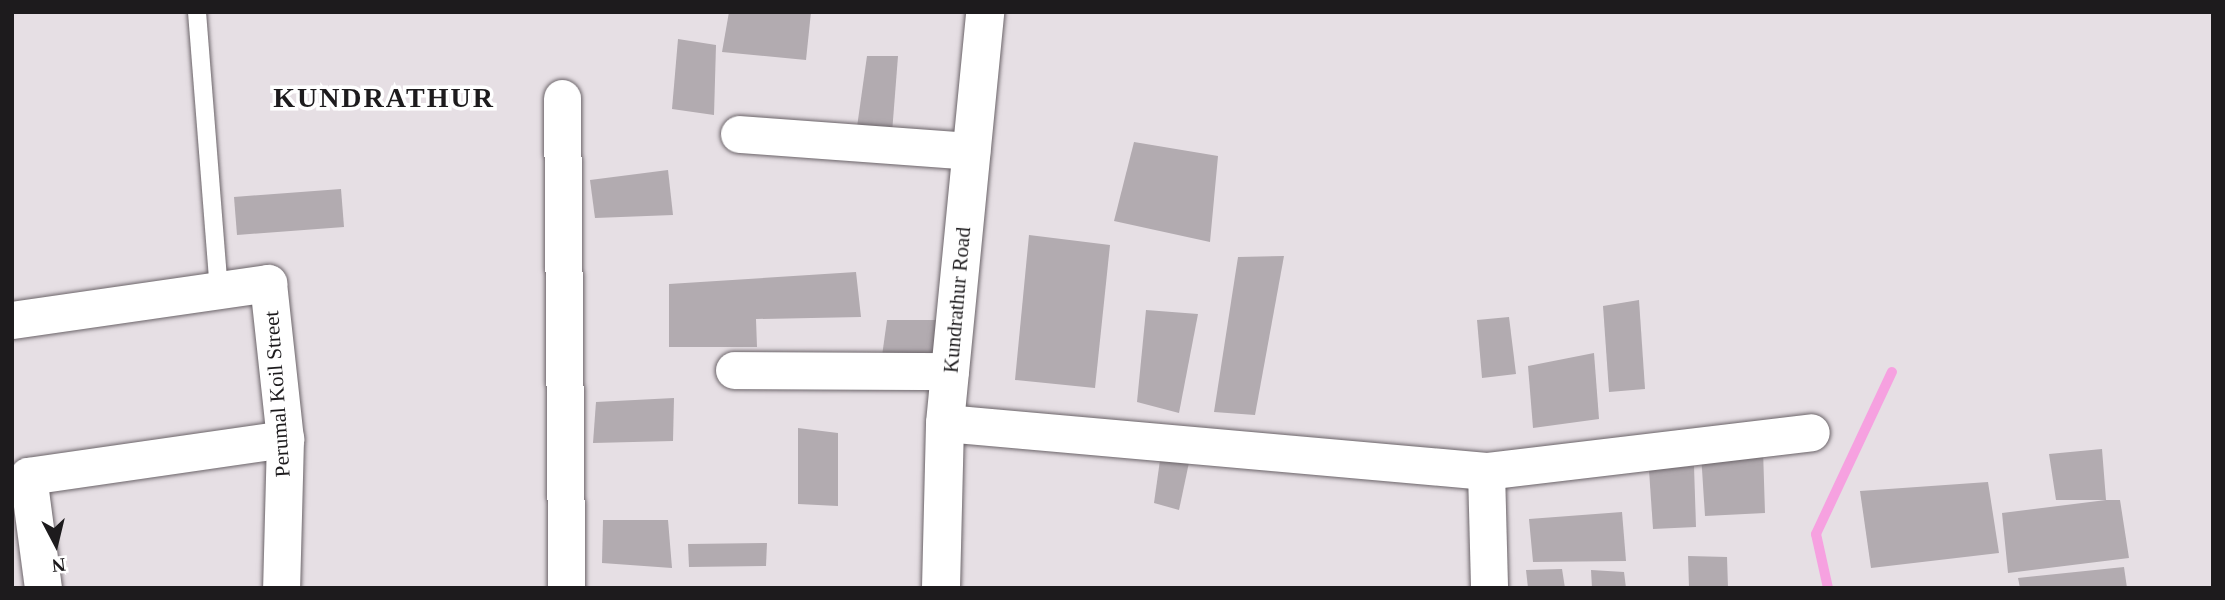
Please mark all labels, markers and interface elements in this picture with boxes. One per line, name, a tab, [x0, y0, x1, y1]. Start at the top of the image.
district label: KUNDRATHUR	[274, 81, 494, 115]
street label: Kundrathur Road	[938, 226, 976, 374]
street label: Perumal Koil Street	[259, 310, 295, 478]
north arrow	[21, 509, 91, 579]
text: N	[51, 554, 67, 577]

